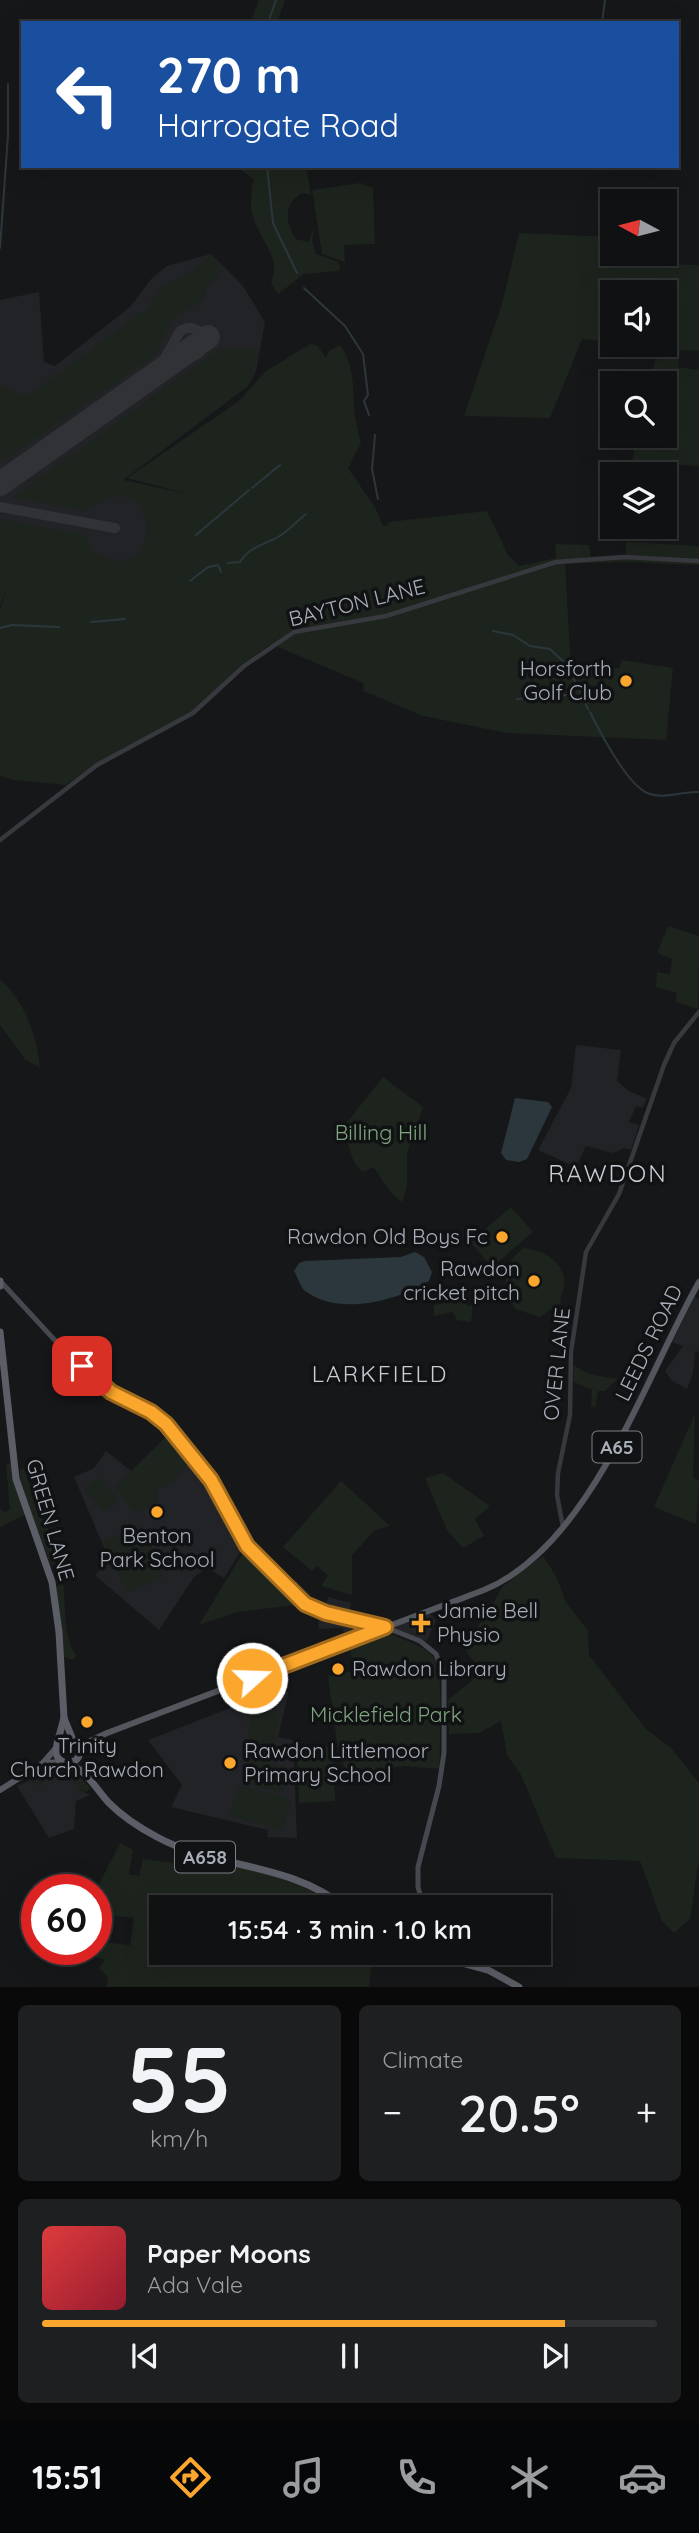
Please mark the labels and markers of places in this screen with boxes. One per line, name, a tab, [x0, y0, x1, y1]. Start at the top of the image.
place label: Horsforth Golf Club	[520, 655, 612, 705]
marker: Horsforth Golf Club	[618, 673, 634, 689]
place label: Rawdon Old Boys Fc	[287, 1223, 488, 1249]
marker: Rawdon Old Boys Fc	[494, 1229, 510, 1245]
place label: Rawdon cricket pitch	[403, 1255, 520, 1305]
marker: Rawdon cricket pitch	[526, 1273, 542, 1289]
pin	[52, 1336, 112, 1396]
marker: Benton Park School	[149, 1504, 165, 1520]
place label: Benton Park School	[100, 1522, 215, 1572]
place label: Jamie Bell Physio	[437, 1597, 538, 1647]
marker: Jamie Bell Physio	[411, 1613, 431, 1633]
place label: Rawdon Library	[352, 1655, 507, 1681]
marker: Rawdon Library	[330, 1661, 346, 1677]
marker: Trinity Church Rawdon	[79, 1714, 95, 1730]
place label: Trinity Church Rawdon	[10, 1732, 164, 1782]
place label: Rawdon Littlemoor Primary School	[244, 1737, 429, 1787]
marker: Rawdon Littlemoor Primary School	[222, 1755, 238, 1771]

